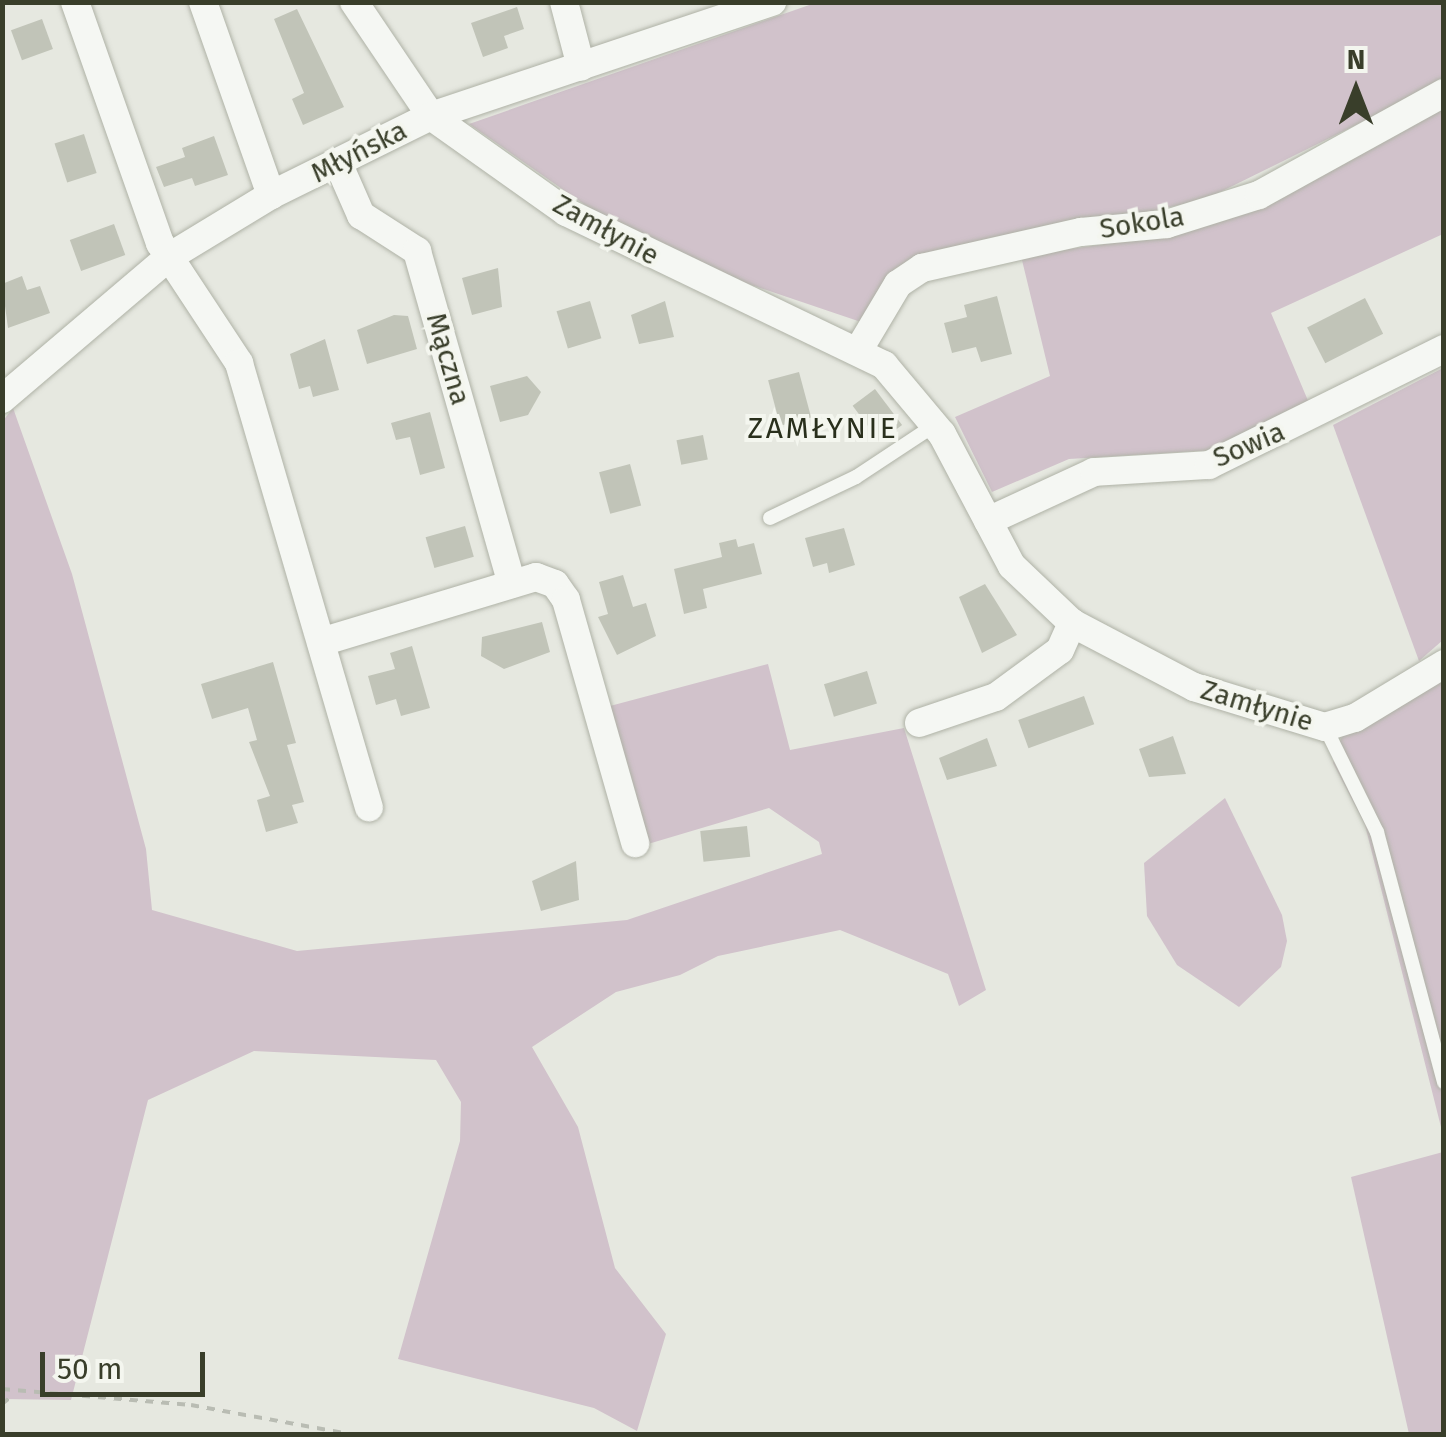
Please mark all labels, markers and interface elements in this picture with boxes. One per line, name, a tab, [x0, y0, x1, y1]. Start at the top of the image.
north arrow	[1306, 40, 1406, 140]
text: N	[1347, 43, 1365, 76]
street label: Młyńska	[306, 114, 412, 190]
street label: Zamłynie	[547, 187, 665, 273]
street label: Sokola	[1097, 200, 1187, 246]
street label: Mączna	[419, 309, 477, 409]
district label: ZAMŁYNIE	[748, 410, 898, 446]
street label: Sowia	[1208, 415, 1290, 475]
street label: Zamłynie	[1197, 673, 1317, 739]
scale bar	[45, 1332, 210, 1394]
text: 50 m	[57, 1351, 122, 1387]

